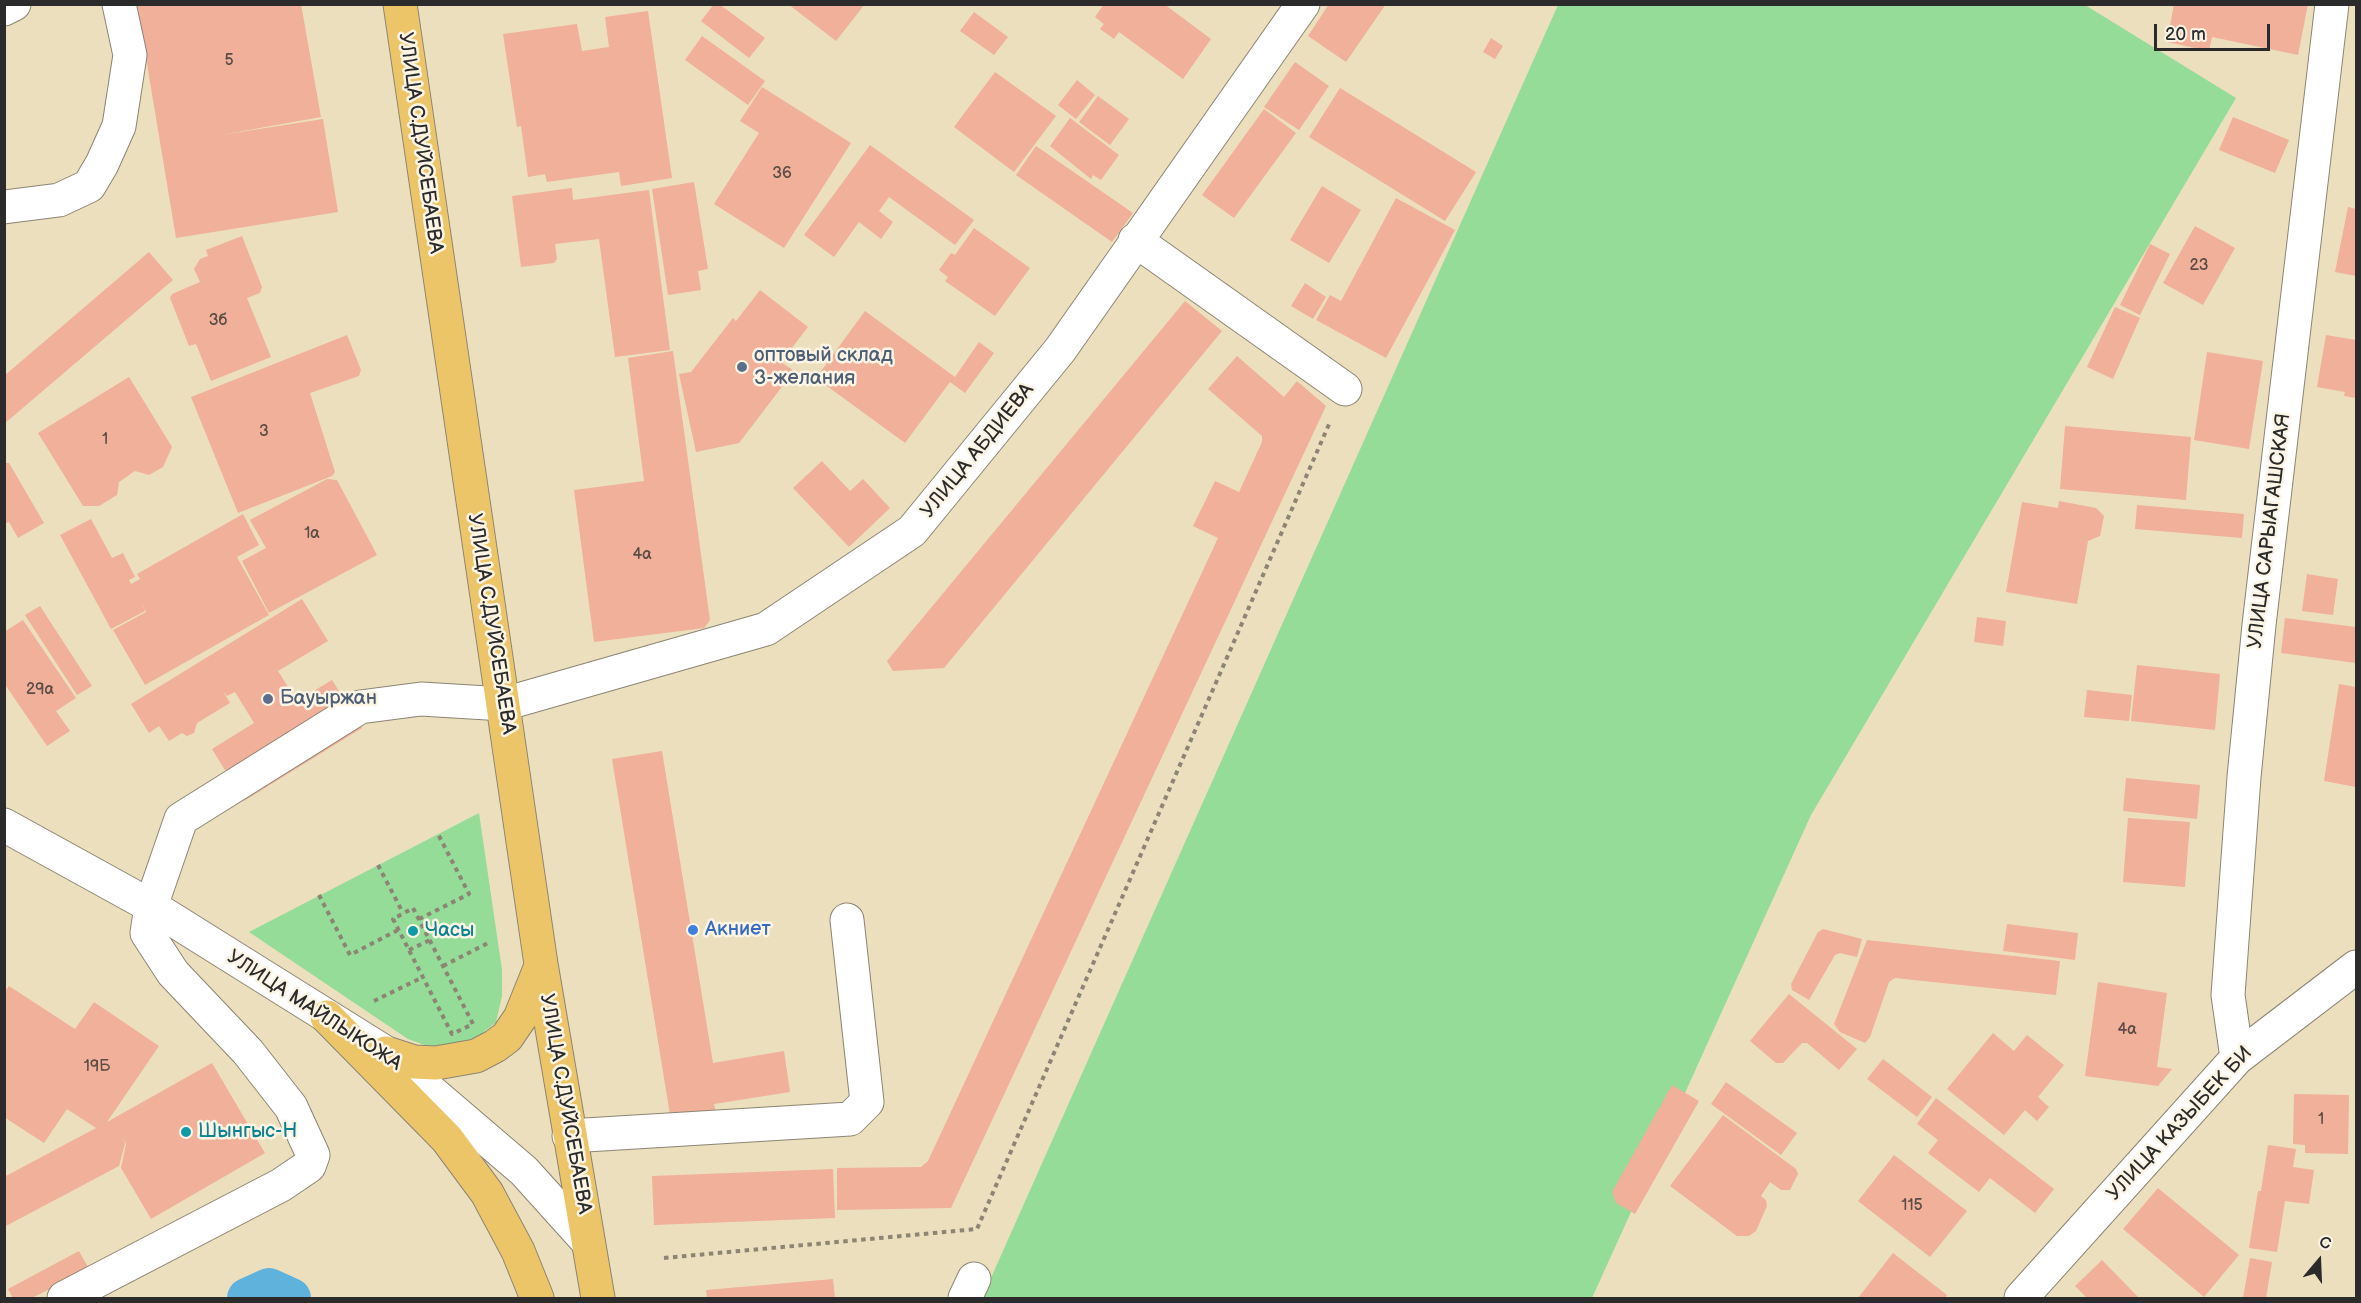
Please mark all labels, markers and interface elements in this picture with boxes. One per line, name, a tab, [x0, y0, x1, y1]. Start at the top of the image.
scale bar	[2157, 12, 2272, 50]
text: 20 m	[2165, 24, 2206, 45]
street label: УЛИЦА С.ДУЙСЕБАЕВА	[393, 31, 447, 255]
house number: 5	[224, 51, 234, 71]
house number: 36	[772, 164, 792, 184]
house number: 23	[2190, 256, 2208, 276]
house number: 3б	[209, 311, 227, 331]
place label: оптовый склад 3-желания	[754, 344, 893, 391]
marker: оптовый склад 3-желания	[735, 360, 749, 374]
street label: УЛИЦА АБДИЕВА	[916, 379, 1040, 523]
street label: УЛИЦА САРЫАГАШСКАЯ	[2244, 412, 2296, 650]
house number: 3	[259, 422, 269, 442]
house number: 1	[102, 430, 108, 450]
street label: УЛИЦА С.ДУЙСЕБАЕВА	[462, 512, 520, 736]
house number: 1а	[304, 524, 320, 544]
house number: 4а	[632, 545, 652, 565]
house number: 29а	[26, 680, 54, 700]
place label: Бауыржан	[280, 687, 377, 711]
marker: Бауыржан	[261, 692, 275, 706]
place label: Акниет	[705, 918, 771, 942]
place label: Часы	[425, 919, 474, 943]
marker: Акниет	[686, 923, 700, 937]
marker: Часы	[406, 924, 420, 938]
street label: УЛИЦА МАЙЛЫКОЖА	[222, 946, 406, 1076]
street label: УЛИЦА С.ДУЙСЕБАЕВА	[534, 992, 596, 1216]
house number: 4а	[2117, 1020, 2137, 1040]
street label: УЛИЦА КАЗЫБЕК БИ	[2102, 1042, 2258, 1206]
house number: 19Б	[84, 1057, 110, 1077]
house number: 1	[2318, 1110, 2324, 1130]
place label: Шынгыс-Н	[198, 1120, 297, 1144]
marker: Шынгыс-Н	[179, 1125, 193, 1139]
house number: 115	[1901, 1196, 1923, 1216]
north arrow	[2289, 1231, 2349, 1291]
text: С	[2317, 1233, 2333, 1254]

